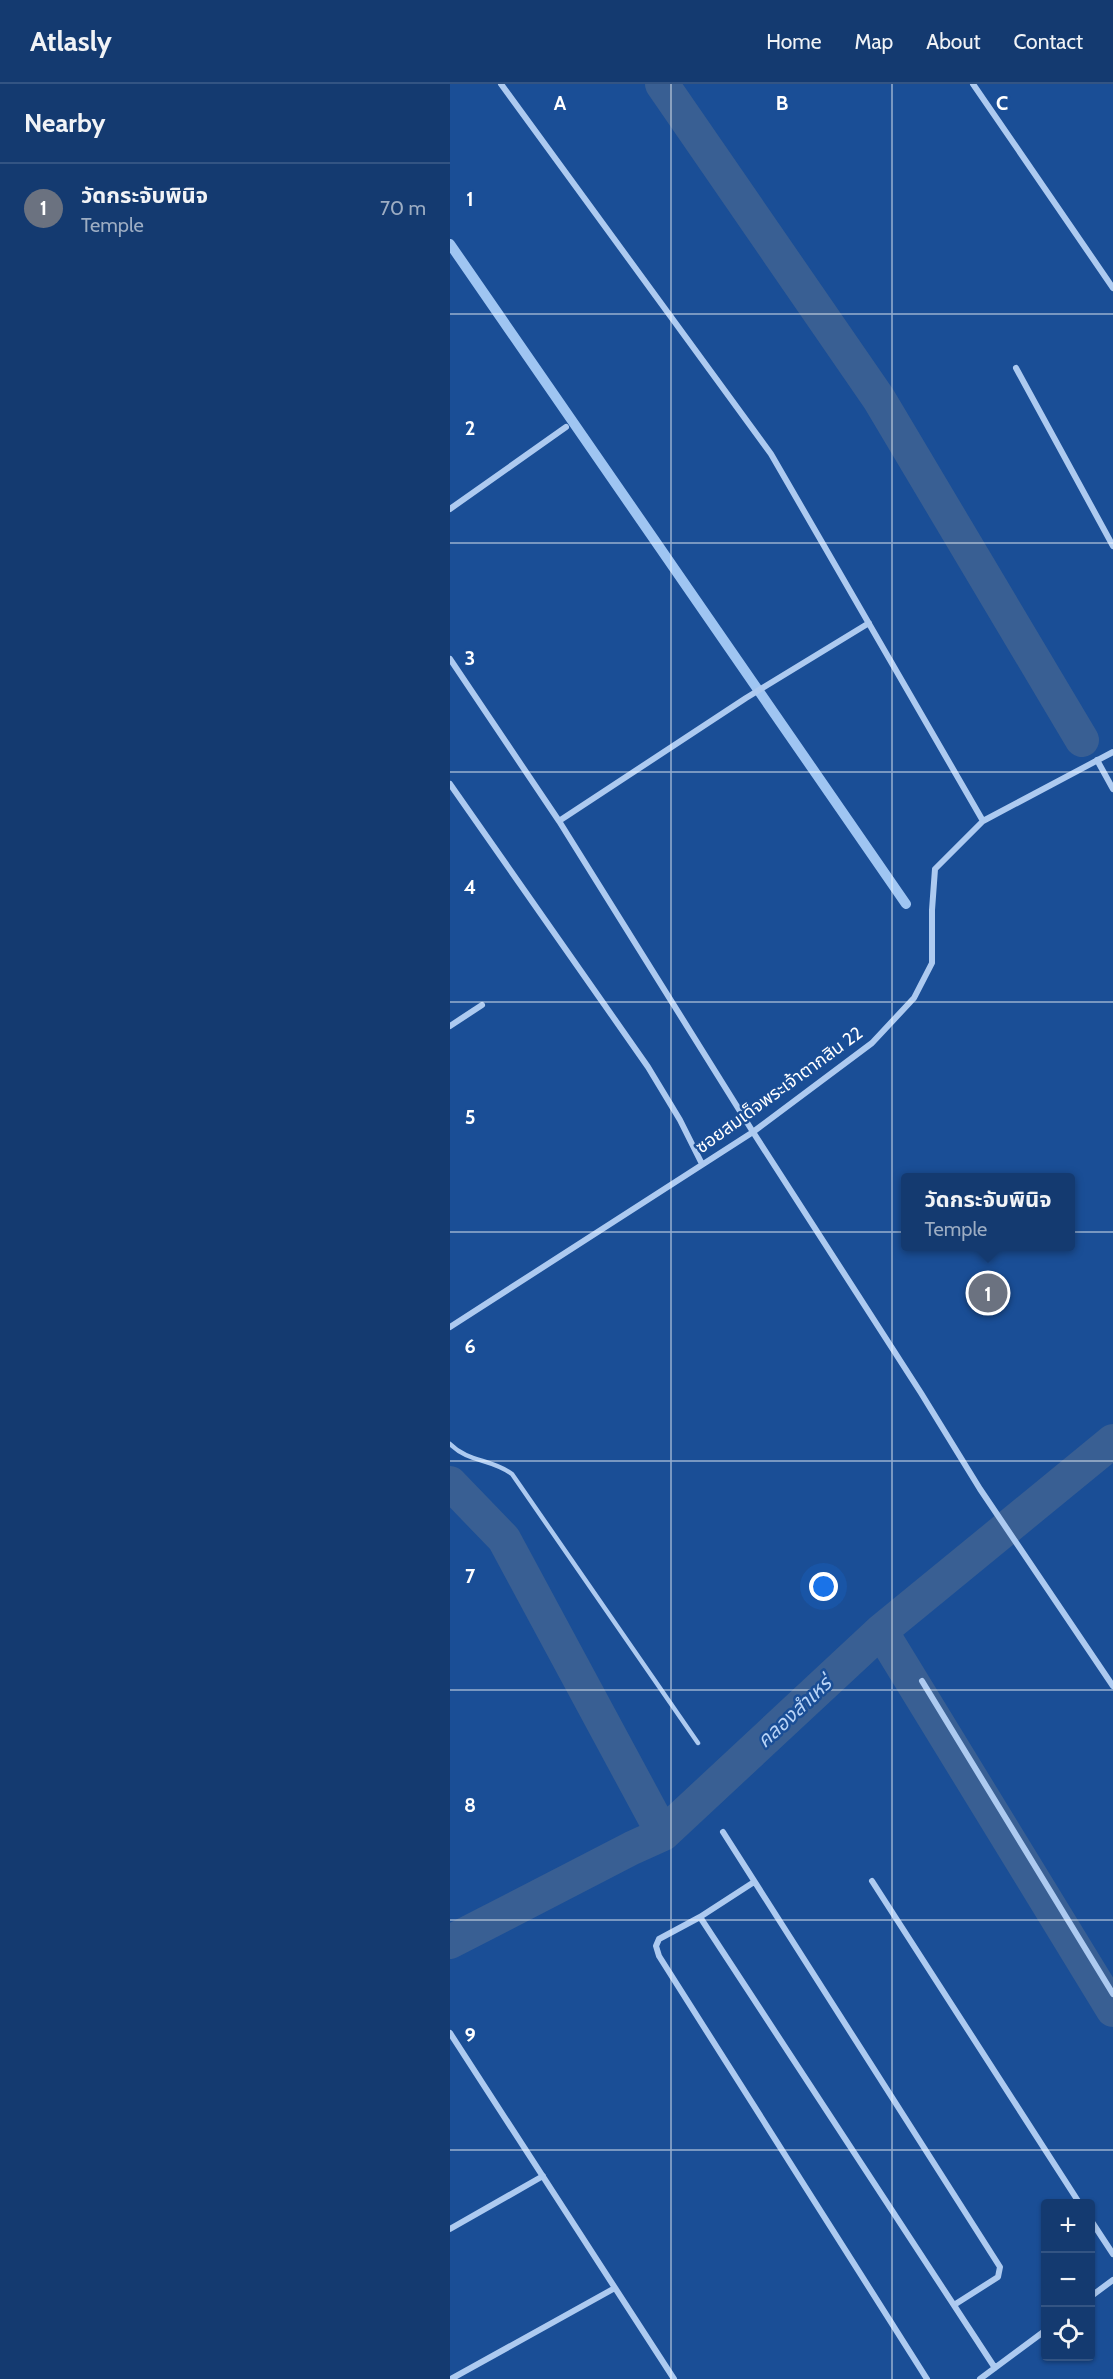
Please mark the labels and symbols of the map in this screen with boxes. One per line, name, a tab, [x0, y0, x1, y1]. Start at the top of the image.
text: A	[554, 91, 567, 115]
text: B	[776, 91, 788, 115]
text: C	[996, 91, 1008, 115]
text: 1	[466, 187, 474, 211]
text: 2	[465, 416, 475, 440]
text: 3	[465, 646, 475, 670]
text: 4	[464, 875, 476, 899]
street label: ซอยสมเด็จพระเจ้าตากสิน 22	[691, 1022, 867, 1158]
text: 5	[465, 1105, 475, 1129]
pin: 1	[968, 1270, 1008, 1316]
text: 6	[464, 1334, 476, 1358]
text: 7	[465, 1564, 476, 1588]
your location	[809, 1572, 838, 1601]
water label: คลองสำเหร่	[752, 1669, 839, 1752]
text: 8	[464, 1793, 476, 1817]
text: 9	[464, 2023, 476, 2047]

